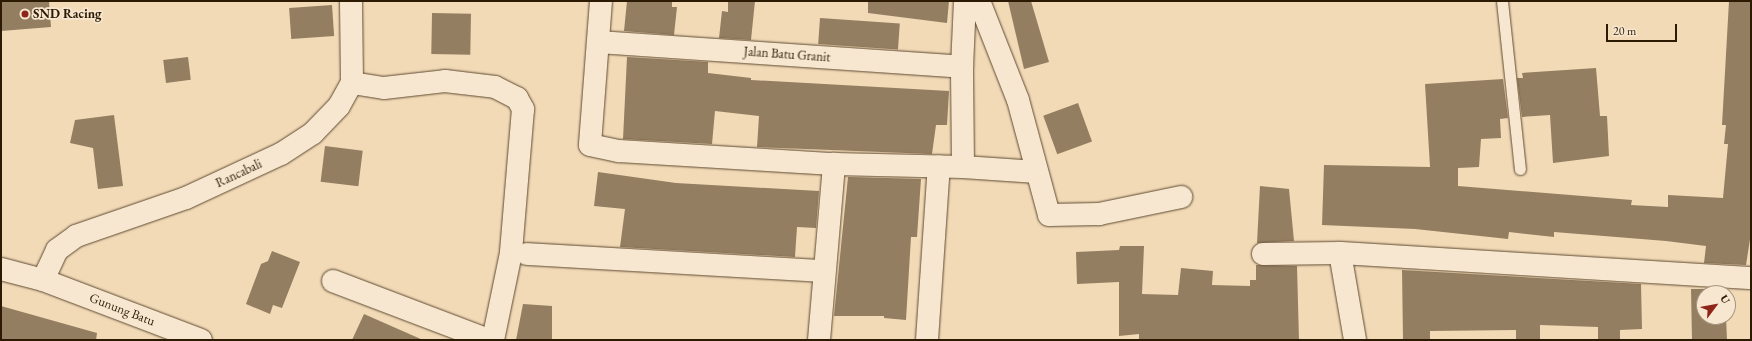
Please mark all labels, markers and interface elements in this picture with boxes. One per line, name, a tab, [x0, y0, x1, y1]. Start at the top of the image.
place label: SND Racing	[33, 6, 102, 22]
marker: SND Racing	[20, 9, 30, 19]
scale bar	[1608, 16, 1679, 42]
text: 20 m	[1613, 23, 1636, 39]
street label: Jalan Batu Granit	[743, 44, 831, 66]
street label: Rancabali	[213, 156, 265, 192]
north arrow	[1696, 285, 1736, 325]
street label: Gunung Batu	[87, 290, 157, 330]
text: U	[1717, 292, 1733, 306]

